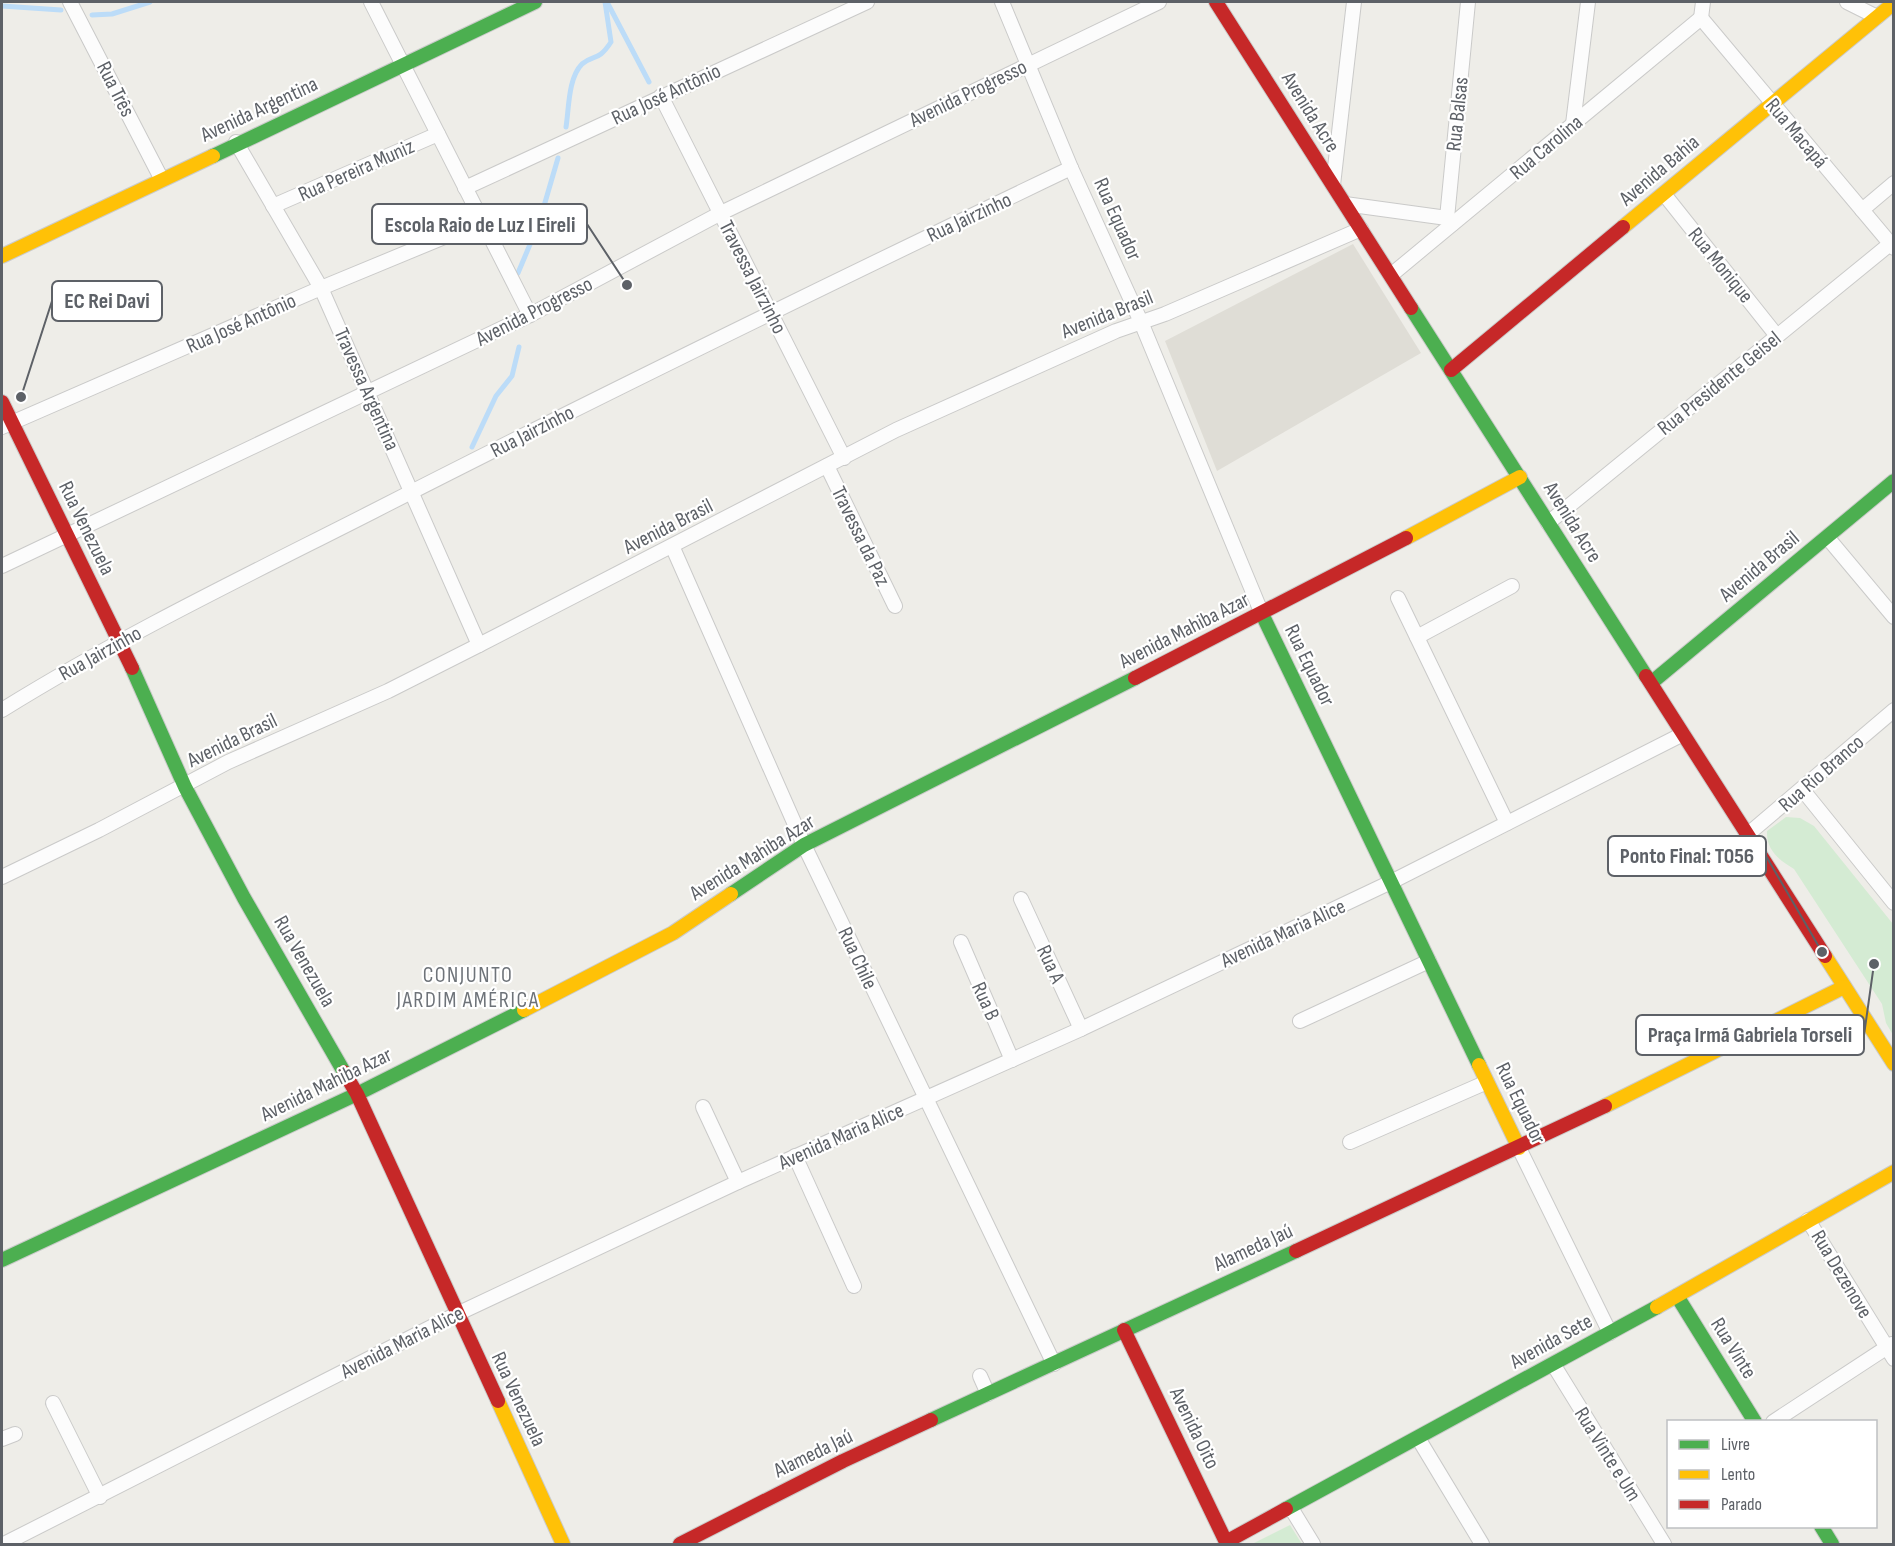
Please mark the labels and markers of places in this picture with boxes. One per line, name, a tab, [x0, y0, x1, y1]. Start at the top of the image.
callout: Escola Raio de Luz I Eireli	[372, 204, 587, 244]
callout: EC Rei Davi	[52, 281, 162, 321]
callout: Ponto Final: T056	[1608, 836, 1766, 876]
callout: Praça Irmã Gabriela Torseli	[1636, 1015, 1864, 1055]

